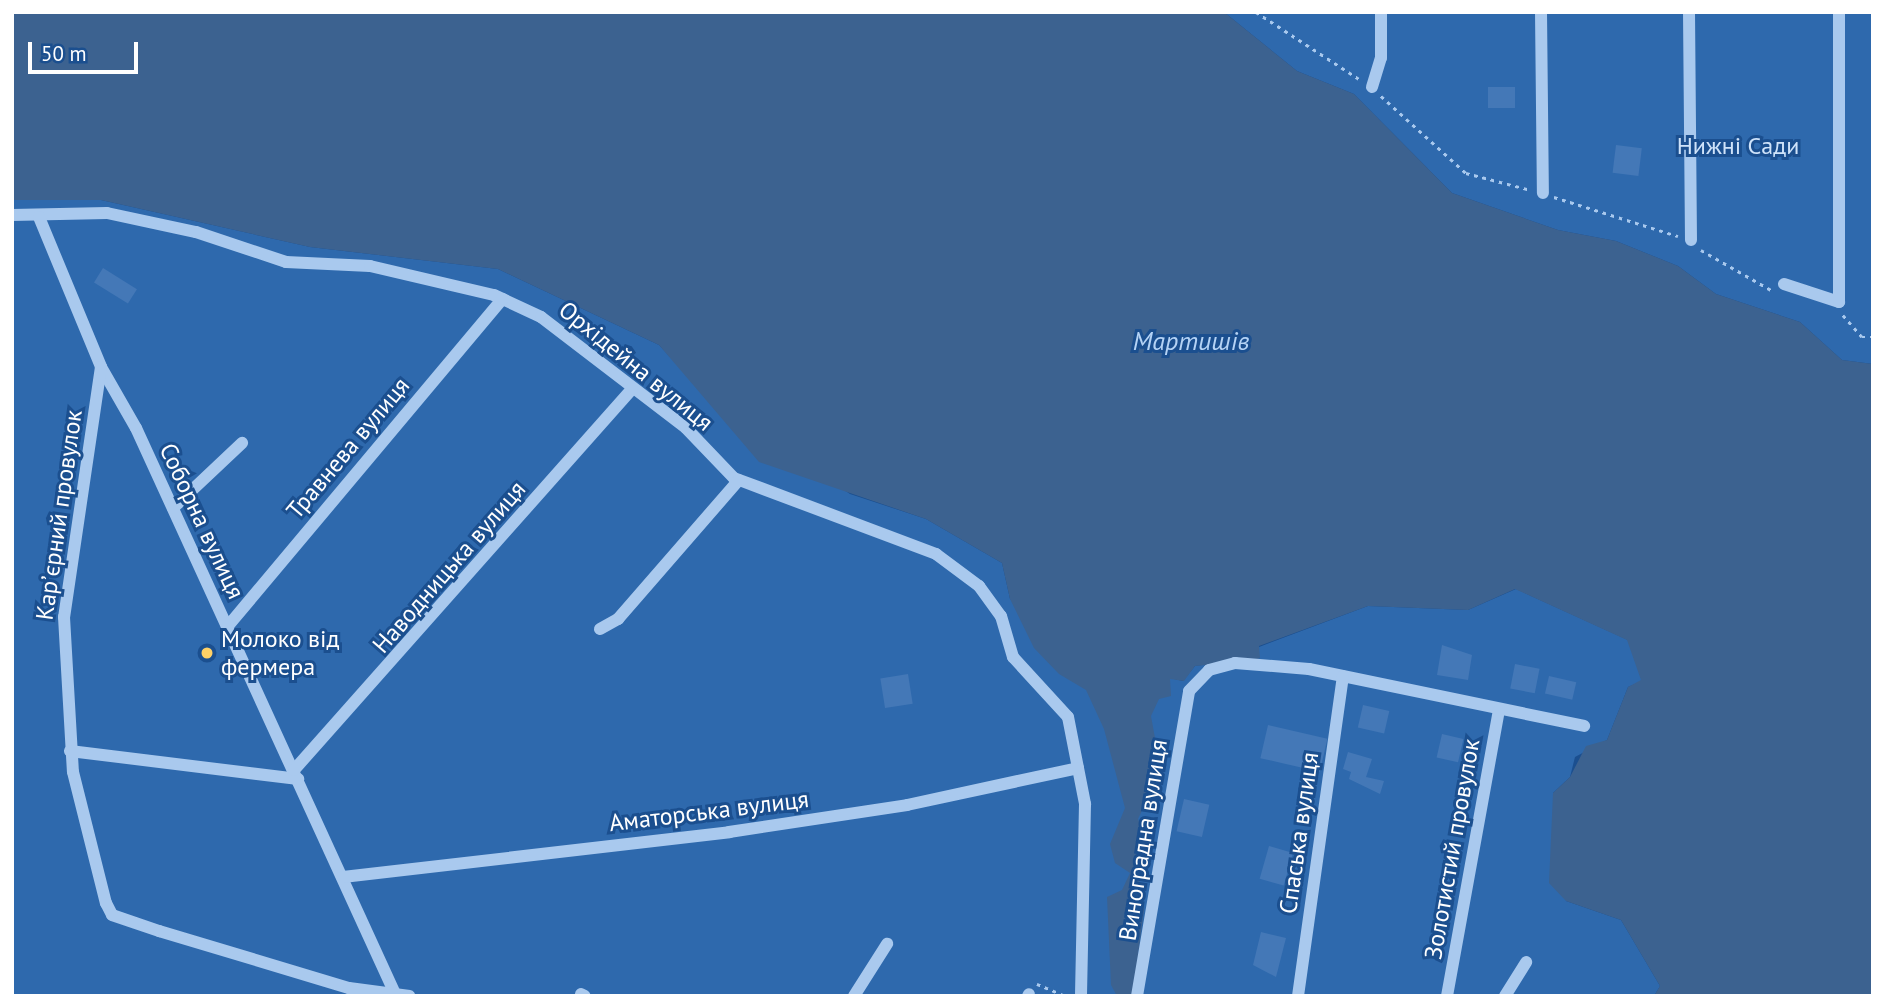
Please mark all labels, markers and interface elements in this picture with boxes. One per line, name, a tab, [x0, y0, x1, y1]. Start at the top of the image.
scale bar	[32, 28, 142, 72]
text: 50 m	[41, 40, 87, 67]
park label: Нижні Сади	[1677, 132, 1799, 160]
street label: Орхідейна вулиця	[553, 295, 719, 437]
water label: Мартишів	[1133, 325, 1249, 357]
street label: Травнева вулиця	[281, 372, 415, 524]
street label: Карʼєрний провулок	[30, 408, 88, 622]
street label: Соборна вулиця	[153, 439, 251, 603]
street label: Наводницька вулиця	[366, 475, 532, 659]
place label: Молоко від фермера	[221, 625, 340, 681]
marker: Молоко від фермера	[199, 645, 215, 661]
street label: Золотистий провулок	[1418, 736, 1486, 962]
street label: Виноградна вулиця	[1113, 737, 1173, 943]
street label: Спаська вулиця	[1273, 750, 1325, 916]
street label: Аматорська вулиця	[608, 784, 810, 838]

